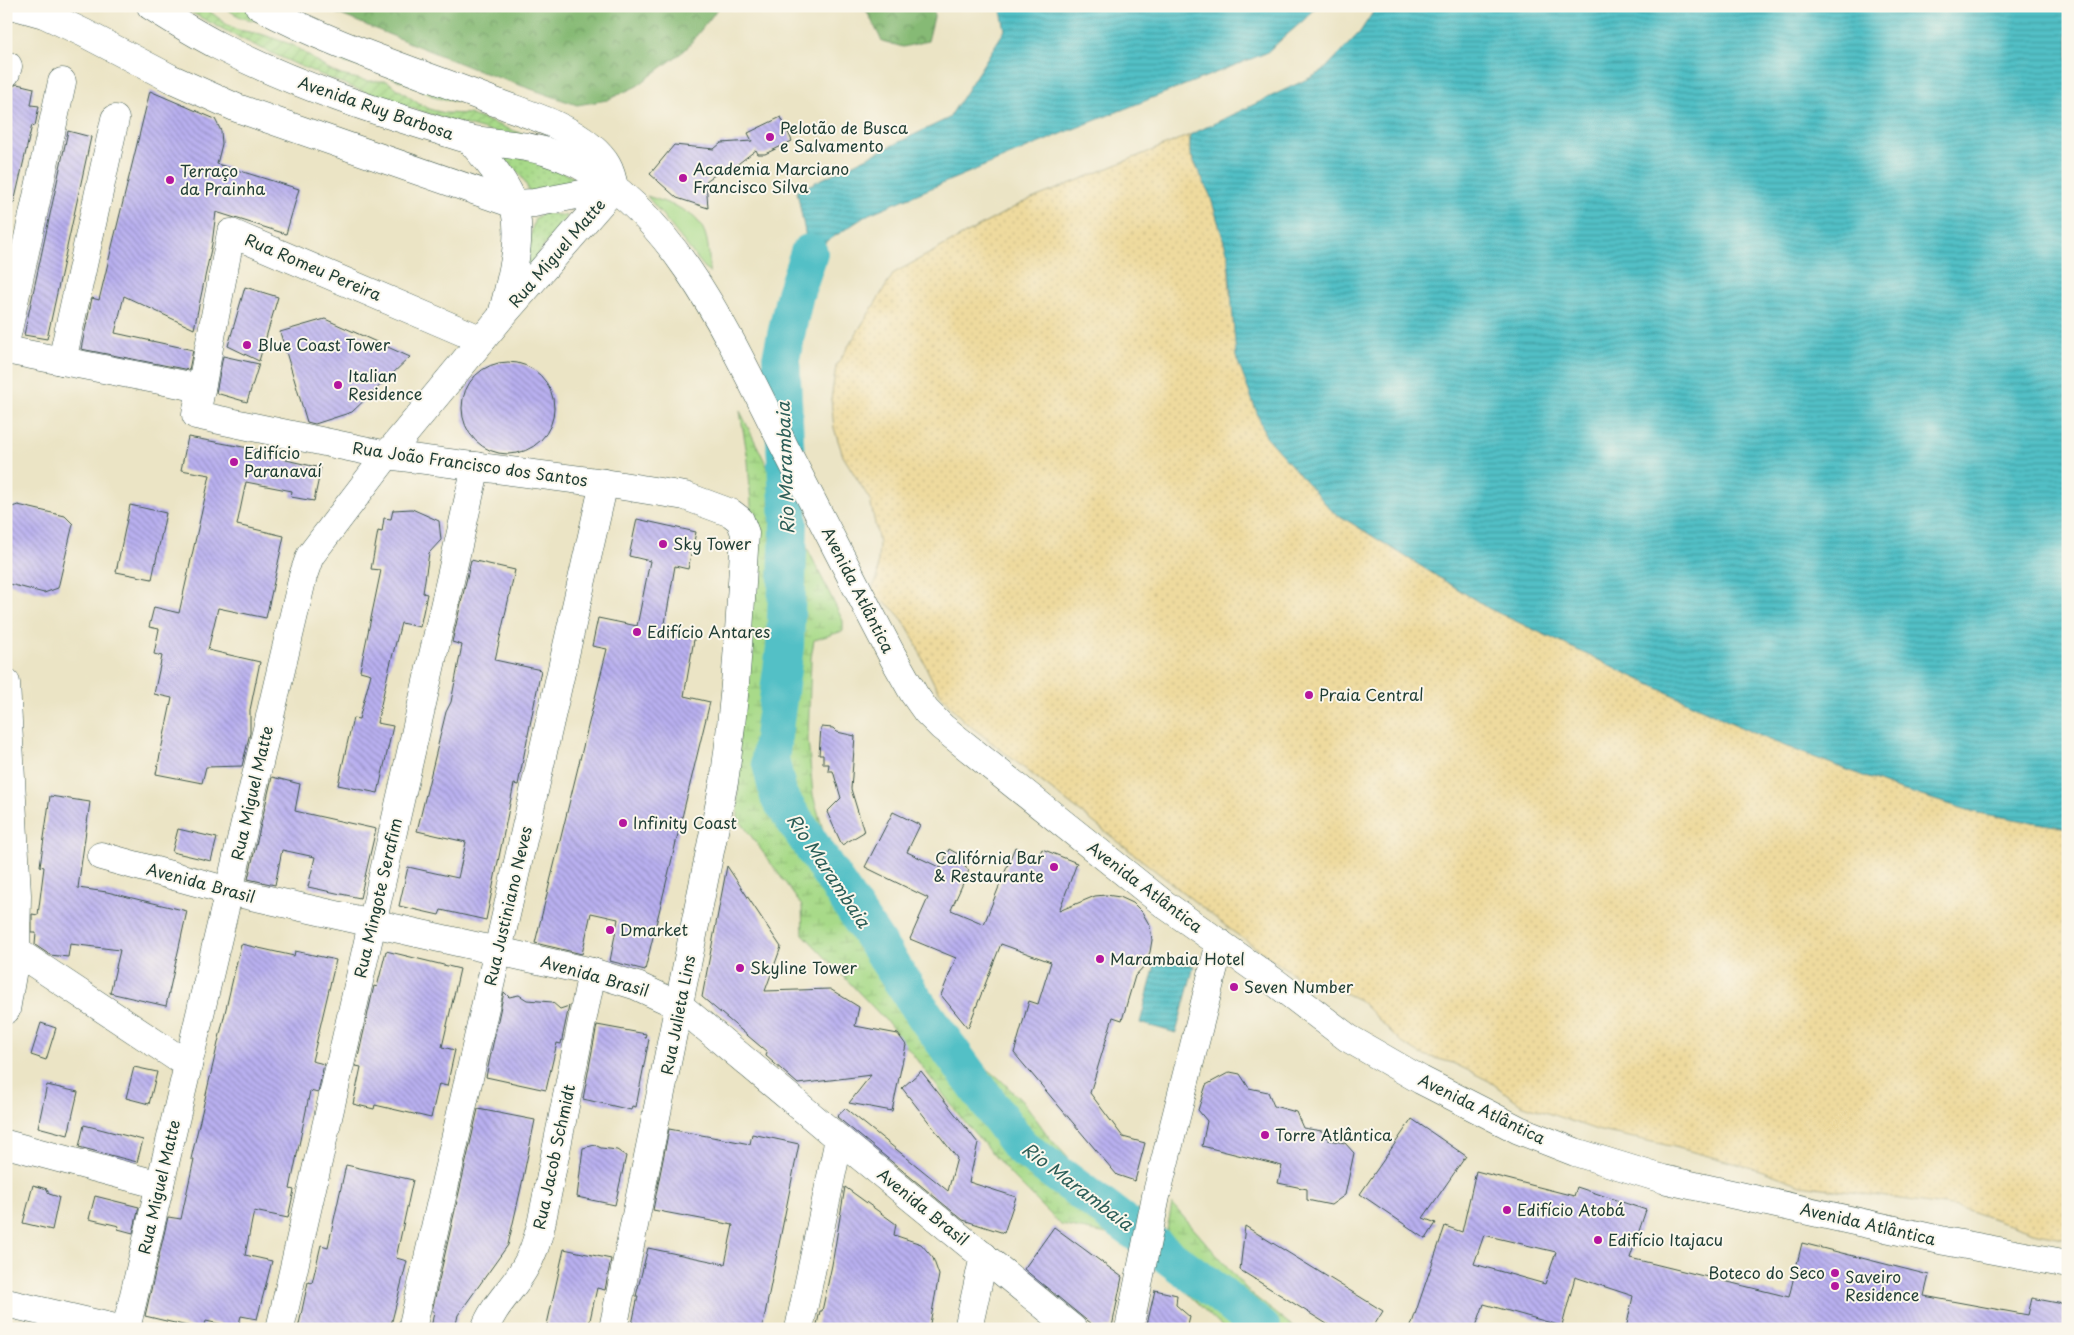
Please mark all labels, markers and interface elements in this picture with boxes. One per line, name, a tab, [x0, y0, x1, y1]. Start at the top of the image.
street label: Avenida Ruy Barbosa	[295, 69, 457, 145]
place label: Pelotão de Busca e Salvamento	[780, 115, 908, 157]
marker: Pelotão de Busca e Salvamento	[764, 131, 776, 143]
place label: Academia Marciano Francisco Silva	[693, 156, 849, 198]
place label: Terraço da Prainha	[180, 158, 265, 200]
marker: Academia Marciano Francisco Silva	[677, 172, 689, 184]
marker: Terraço da Prainha	[164, 174, 176, 186]
street label: Rua Miguel Matte	[502, 193, 610, 312]
street label: Rua Romeu Pereira	[241, 226, 385, 306]
place label: Blue Coast Tower	[257, 332, 391, 356]
marker: Blue Coast Tower	[241, 339, 253, 351]
place label: Italian Residence	[348, 363, 423, 405]
marker: Italian Residence	[332, 379, 344, 391]
water label: Rio Marambaia	[769, 401, 800, 535]
street label: Rua João Francisco dos Santos	[351, 435, 589, 491]
place label: Edifício Paranavaí	[244, 440, 322, 482]
marker: Edifício Paranavaí	[228, 456, 240, 468]
street label: Avenida Atlântica	[817, 522, 901, 657]
place label: Sky Tower	[673, 531, 752, 555]
marker: Sky Tower	[657, 538, 669, 550]
place label: Edifício Antares	[647, 619, 770, 643]
marker: Edifício Antares	[631, 626, 643, 638]
place label: Praia Central	[1319, 682, 1424, 706]
marker: Praia Central	[1303, 689, 1315, 701]
street label: Rua Miguel Matte	[224, 723, 278, 862]
water label: Rio Marambaia	[781, 808, 878, 933]
place label: Infinity Coast	[633, 810, 737, 834]
street label: Rua Mingote Serafim	[347, 815, 407, 980]
marker: Infinity Coast	[617, 817, 629, 829]
street label: Rua Justiniano Neves	[477, 824, 537, 988]
street label: Avenida Atlântica	[1083, 835, 1208, 937]
place label: Califórnia Bar & Restaurante	[933, 845, 1045, 887]
street label: Avenida Brasil	[144, 856, 258, 908]
marker: Califórnia Bar & Restaurante	[1048, 861, 1060, 873]
place label: Dmarket	[620, 917, 689, 941]
marker: Dmarket	[604, 924, 616, 936]
place label: Marambaia Hotel	[1110, 946, 1245, 970]
street label: Avenida Brasil	[538, 948, 652, 1002]
street label: Rua Julieta Lins	[654, 953, 700, 1077]
marker: Marambaia Hotel	[1094, 953, 1106, 965]
place label: Skyline Tower	[750, 955, 857, 979]
marker: Skyline Tower	[734, 962, 746, 974]
place label: Seven Number	[1244, 974, 1354, 998]
marker: Seven Number	[1228, 981, 1240, 993]
street label: Avenida Atlântica	[1415, 1067, 1550, 1149]
street label: Rua Jacob Schmidt	[526, 1081, 580, 1232]
street label: Rua Miguel Matte	[131, 1117, 185, 1256]
place label: Torre Atlântica	[1275, 1122, 1392, 1146]
marker: Torre Atlântica	[1259, 1129, 1271, 1141]
water label: Rio Marambaia	[1017, 1135, 1140, 1237]
street label: Avenida Brasil	[873, 1162, 975, 1251]
street label: Avenida Atlântica	[1798, 1196, 1938, 1250]
place label: Edifício Atobá	[1517, 1197, 1625, 1221]
marker: Edifício Atobá	[1501, 1204, 1513, 1216]
place label: Edifício Itajacu	[1608, 1227, 1723, 1251]
marker: Edifício Itajacu	[1592, 1234, 1604, 1246]
place label: Boteco do Seco	[1708, 1260, 1825, 1284]
place label: Saveiro Residence	[1845, 1264, 1920, 1306]
marker: Boteco do Seco	[1829, 1267, 1841, 1279]
marker: Saveiro Residence	[1829, 1280, 1841, 1292]

